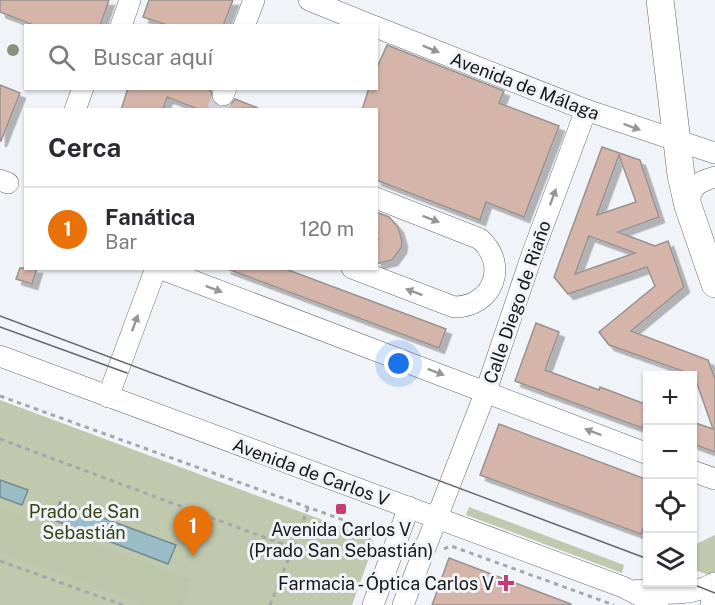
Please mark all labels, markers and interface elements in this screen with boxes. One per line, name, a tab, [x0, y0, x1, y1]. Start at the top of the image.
search box	[24, 24, 378, 90]
icon: search	[45, 41, 78, 74]
text: Buscar aquí	[93, 44, 213, 70]
one-way arrow	[422, 44, 440, 54]
street label: Avenida de Málaga	[448, 48, 602, 124]
one-way arrow	[623, 122, 641, 132]
text: Cerca	[48, 132, 121, 163]
one-way arrow	[549, 188, 559, 206]
text: Fanática	[105, 204, 195, 230]
one-way arrow	[422, 215, 440, 224]
text: 1	[63, 217, 72, 241]
text: 120 m	[300, 217, 354, 241]
street label: Calle Diego de Riaño	[479, 218, 555, 386]
text: Bar	[105, 230, 137, 254]
one-way arrow	[205, 285, 223, 294]
one-way arrow	[405, 287, 423, 297]
one-way arrow	[131, 314, 141, 332]
your location	[384, 349, 413, 378]
one-way arrow	[427, 368, 445, 378]
map controls	[643, 371, 697, 587]
button: +	[643, 371, 697, 425]
button: −	[643, 425, 697, 479]
one-way arrow	[584, 427, 602, 437]
street label: Avenida de Carlos V	[230, 434, 392, 510]
button: locate	[643, 479, 697, 533]
park label: Prado de San Sebastián	[29, 501, 139, 543]
marker: Avenida Carlos V (Prado San Sebastián)	[334, 502, 348, 516]
pin: 1	[174, 506, 212, 556]
place label: Avenida Carlos V (Prado San Sebastián)	[249, 519, 433, 561]
button: layers	[643, 533, 697, 587]
place label: Farmacia - Óptica Carlos V	[278, 572, 494, 594]
marker: Farmacia - Óptica Carlos V	[499, 576, 513, 590]

